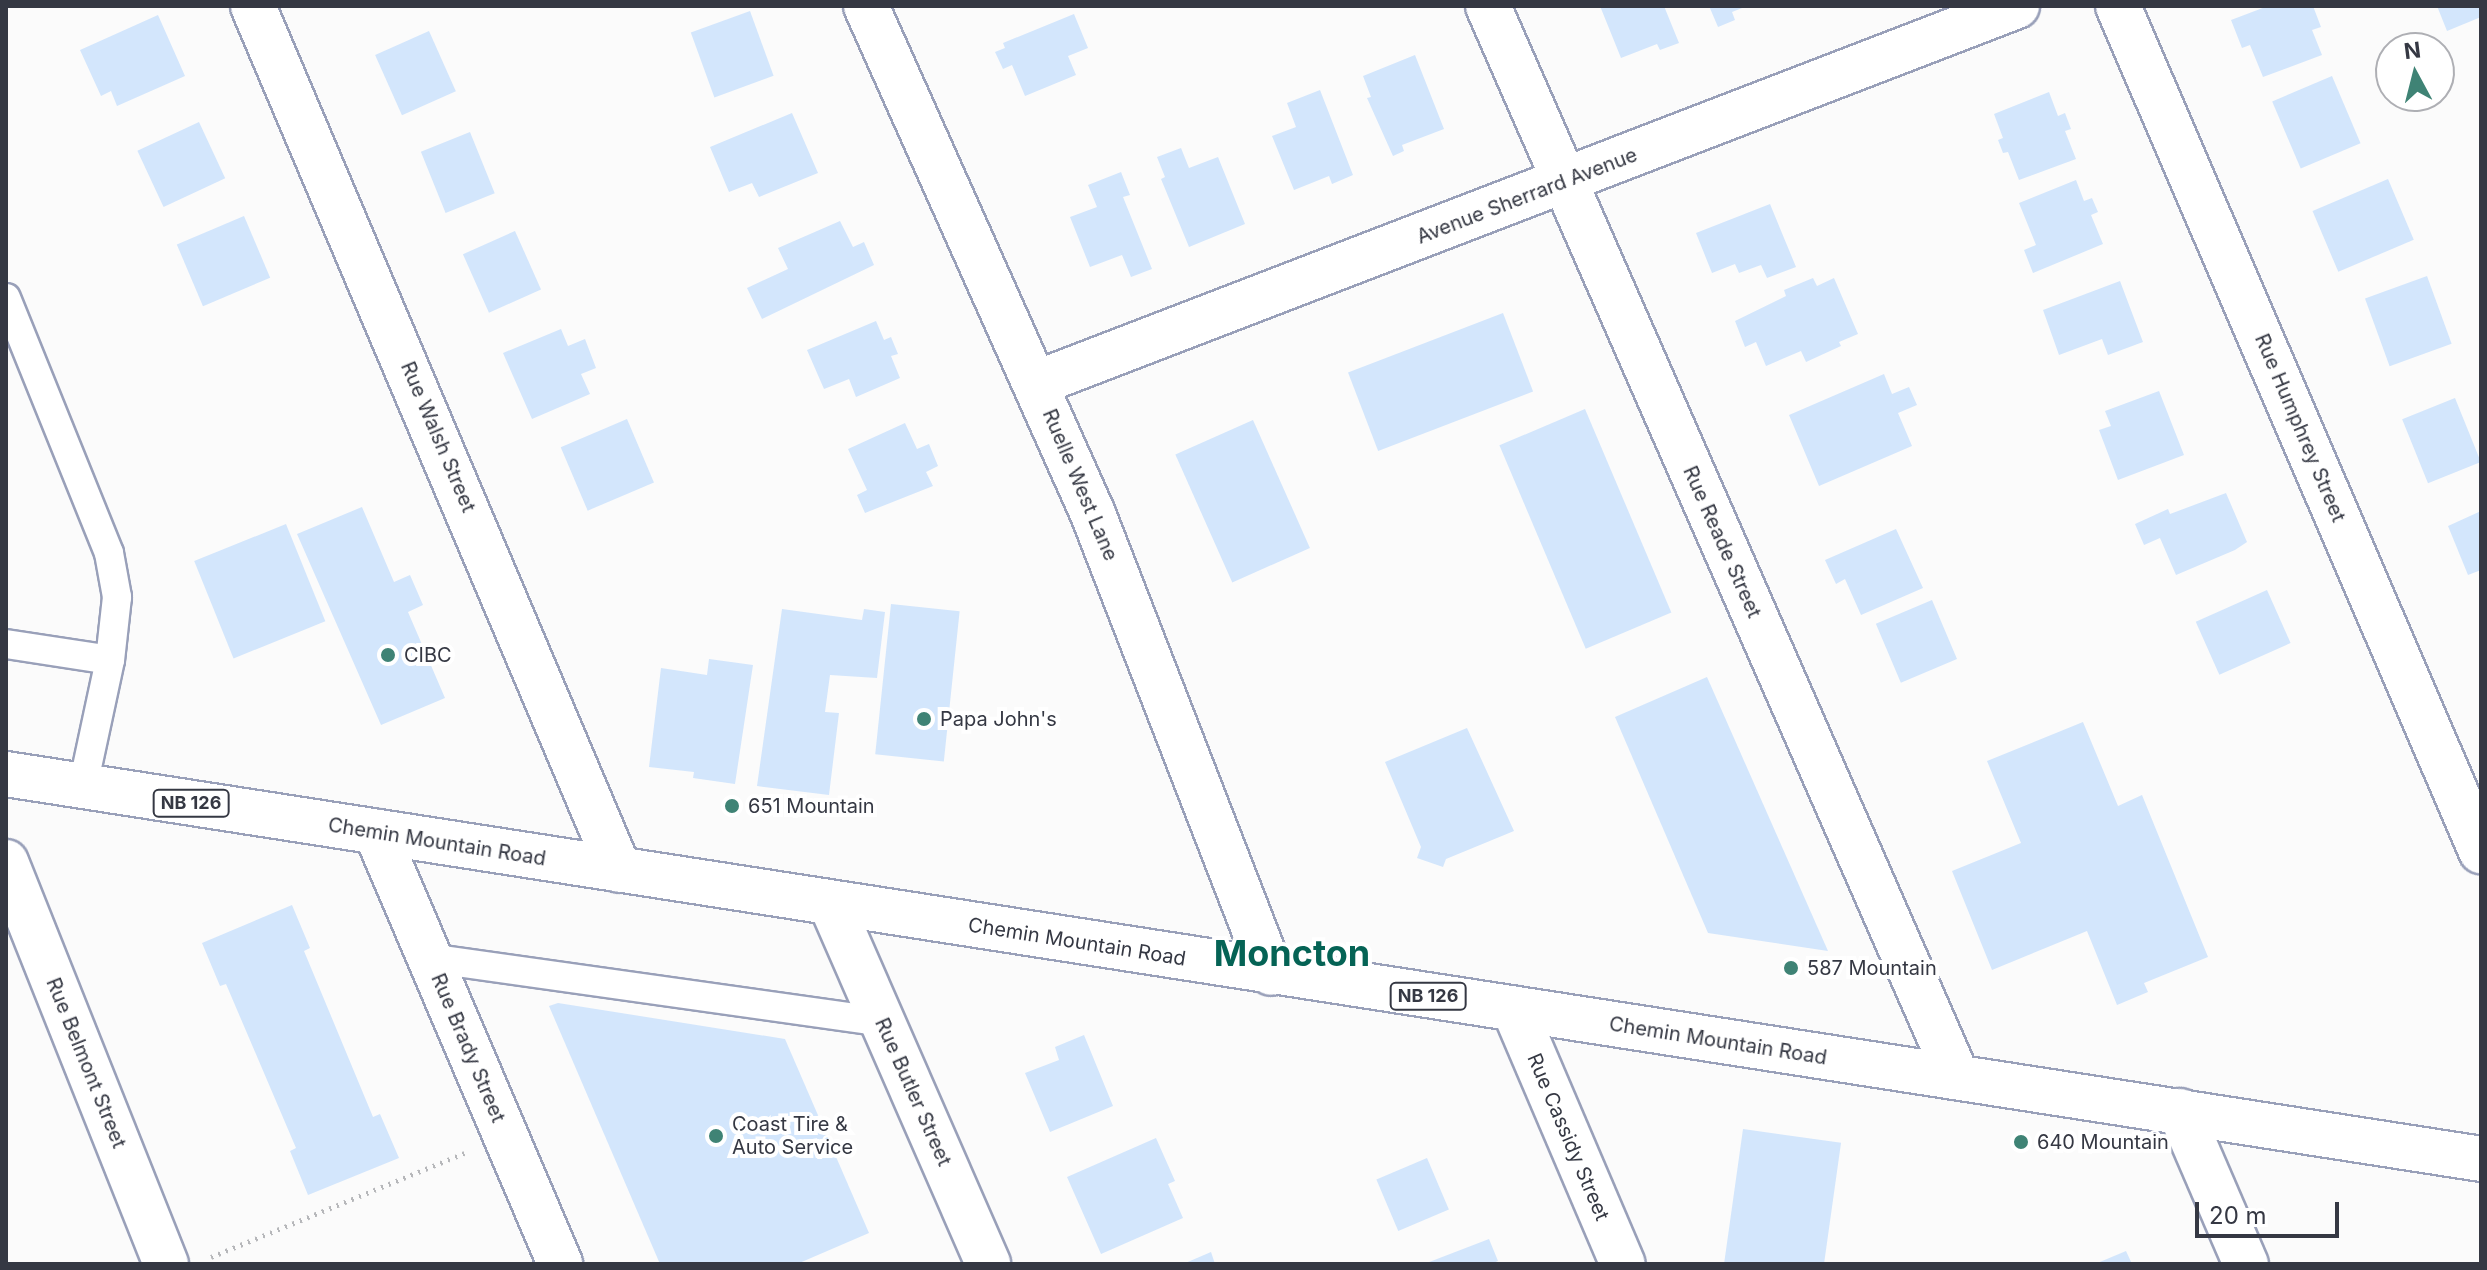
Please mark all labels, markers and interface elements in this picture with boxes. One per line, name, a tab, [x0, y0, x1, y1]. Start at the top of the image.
north arrow	[2375, 32, 2455, 112]
text: N	[2402, 36, 2422, 64]
street label: Avenue Sherrard Avenue	[1413, 143, 1641, 249]
street label: Rue Humphrey Street	[2249, 330, 2351, 526]
street label: Rue Walsh Street	[395, 358, 481, 516]
street label: Ruelle West Lane	[1037, 406, 1123, 564]
street label: Rue Reade Street	[1678, 462, 1766, 622]
place label: CIBC	[404, 643, 452, 667]
marker: CIBC	[379, 646, 397, 664]
place label: Papa John's	[940, 707, 1057, 731]
marker: Papa John's	[915, 710, 933, 728]
road number: NB 126	[151, 789, 231, 817]
place label: 651 Mountain	[748, 794, 875, 818]
marker: 651 Mountain	[723, 797, 741, 815]
street label: Chemin Mountain Road	[326, 813, 548, 871]
street label: Chemin Mountain Road	[966, 913, 1188, 971]
district label: Moncton	[1214, 932, 1370, 976]
place label: 587 Mountain	[1807, 956, 1937, 980]
marker: 587 Mountain	[1782, 959, 1800, 977]
street label: Rue Brady Street	[426, 970, 510, 1126]
street label: Rue Belmont Street	[41, 974, 131, 1152]
road number: NB 126	[1388, 982, 1468, 1010]
street label: Chemin Mountain Road	[1607, 1012, 1829, 1070]
street label: Rue Butler Street	[870, 1014, 956, 1170]
street label: Rue Cassidy Street	[1522, 1050, 1614, 1224]
place label: Coast Tire & Auto Service	[732, 1112, 853, 1159]
marker: Coast Tire & Auto Service	[707, 1127, 725, 1145]
place label: 640 Mountain	[2037, 1130, 2169, 1154]
marker: 640 Mountain	[2012, 1133, 2030, 1151]
scale bar	[2199, 1186, 2343, 1236]
text: 20 m	[2209, 1201, 2267, 1230]

